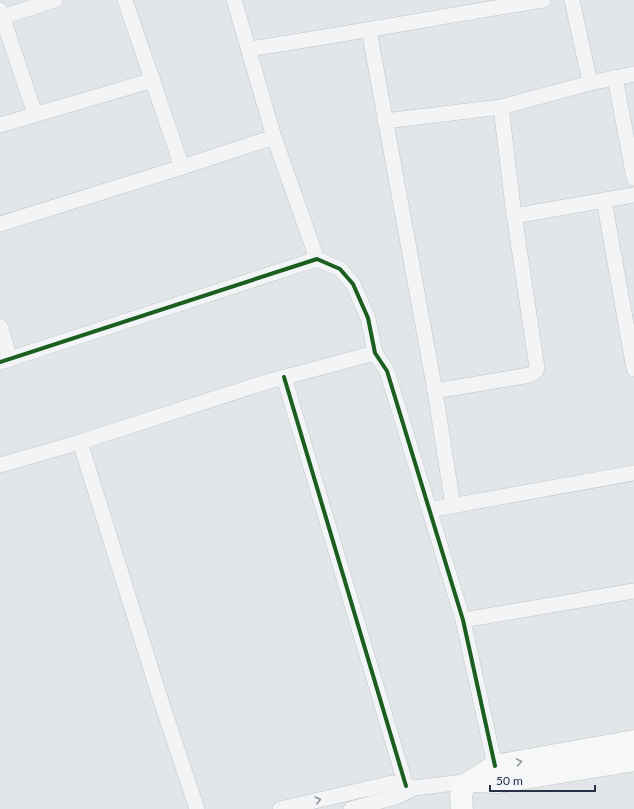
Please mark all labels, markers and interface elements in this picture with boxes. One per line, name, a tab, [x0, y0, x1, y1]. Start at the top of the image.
one-way arrow	[516, 758, 522, 767]
scale bar	[490, 767, 595, 793]
text: 50 m	[496, 773, 523, 788]
one-way arrow	[314, 796, 321, 804]

